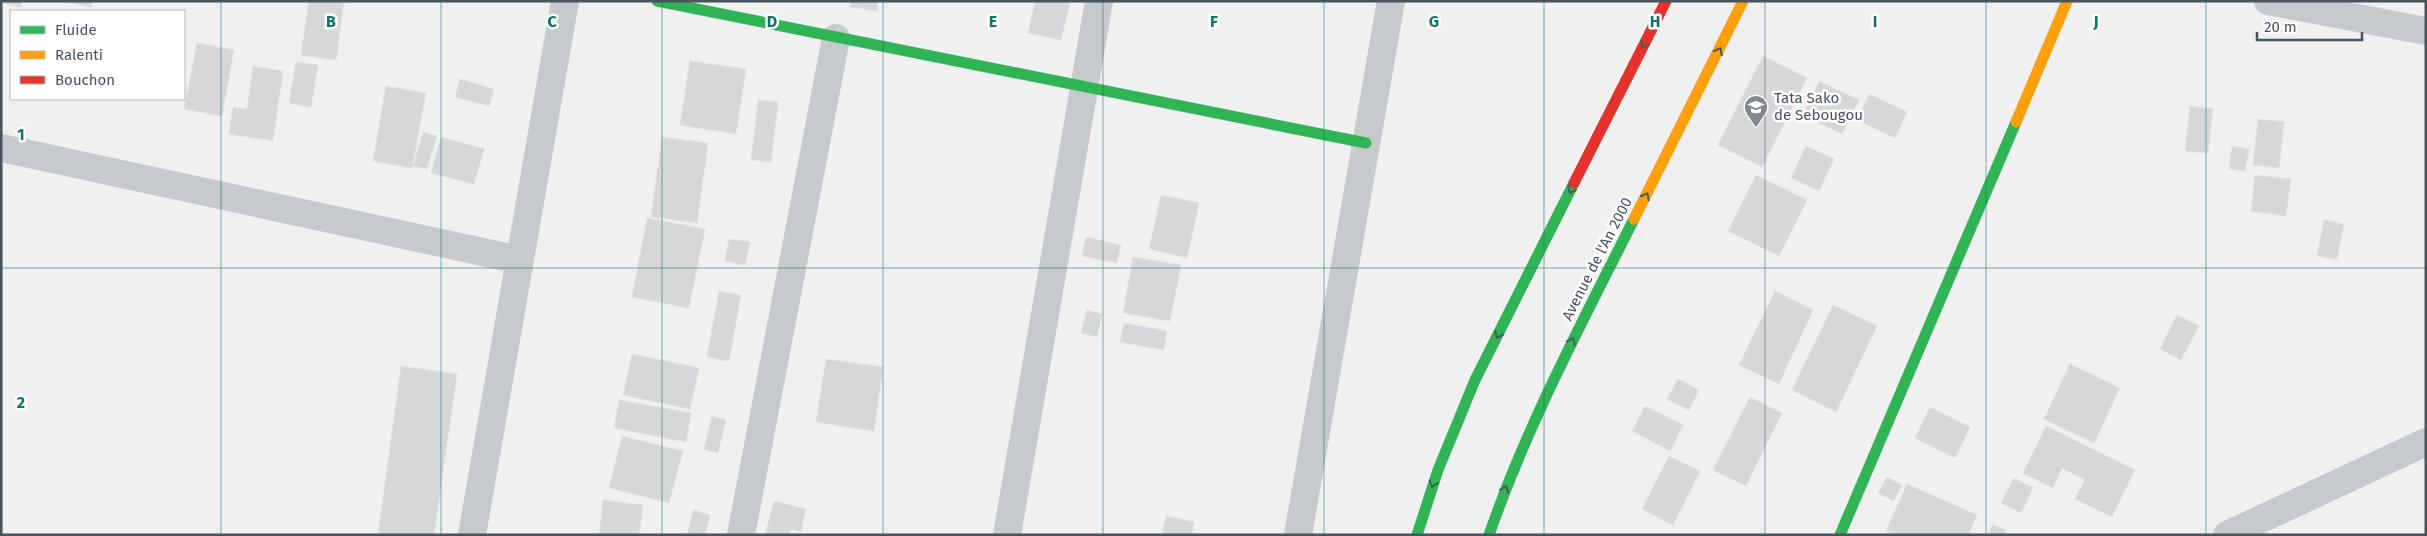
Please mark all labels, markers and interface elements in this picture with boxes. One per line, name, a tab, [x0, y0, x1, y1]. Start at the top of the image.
legend	[10, 10, 185, 100]
scale bar	[2257, 10, 2362, 42]
text: B	[326, 12, 336, 31]
text: C	[547, 12, 557, 31]
text: D	[767, 12, 777, 31]
text: E	[989, 12, 997, 31]
text: F	[1210, 12, 1218, 31]
text: G	[1429, 12, 1439, 31]
text: H	[1650, 12, 1660, 31]
text: I	[1873, 12, 1877, 31]
text: J	[2092, 12, 2099, 31]
text: 20 m	[2264, 18, 2297, 36]
text: Fluide	[55, 21, 97, 39]
one-way arrow	[1640, 40, 1650, 49]
text: Ralenti	[55, 46, 103, 64]
one-way arrow	[1713, 47, 1723, 56]
text: Bouchon	[55, 71, 115, 89]
place label: Tata Sako de Sebougou	[1774, 89, 1863, 124]
school or university icon: Tata Sako de Sebougou	[1743, 94, 1769, 128]
text: 1	[17, 125, 25, 144]
one-way arrow	[1567, 185, 1577, 194]
one-way arrow	[1639, 192, 1650, 201]
street label: Avenue de l'An 2000	[1558, 194, 1636, 324]
one-way arrow	[1494, 330, 1504, 339]
one-way arrow	[1566, 337, 1577, 346]
text: 2	[17, 393, 25, 412]
one-way arrow	[1429, 479, 1439, 488]
one-way arrow	[1499, 485, 1510, 494]

